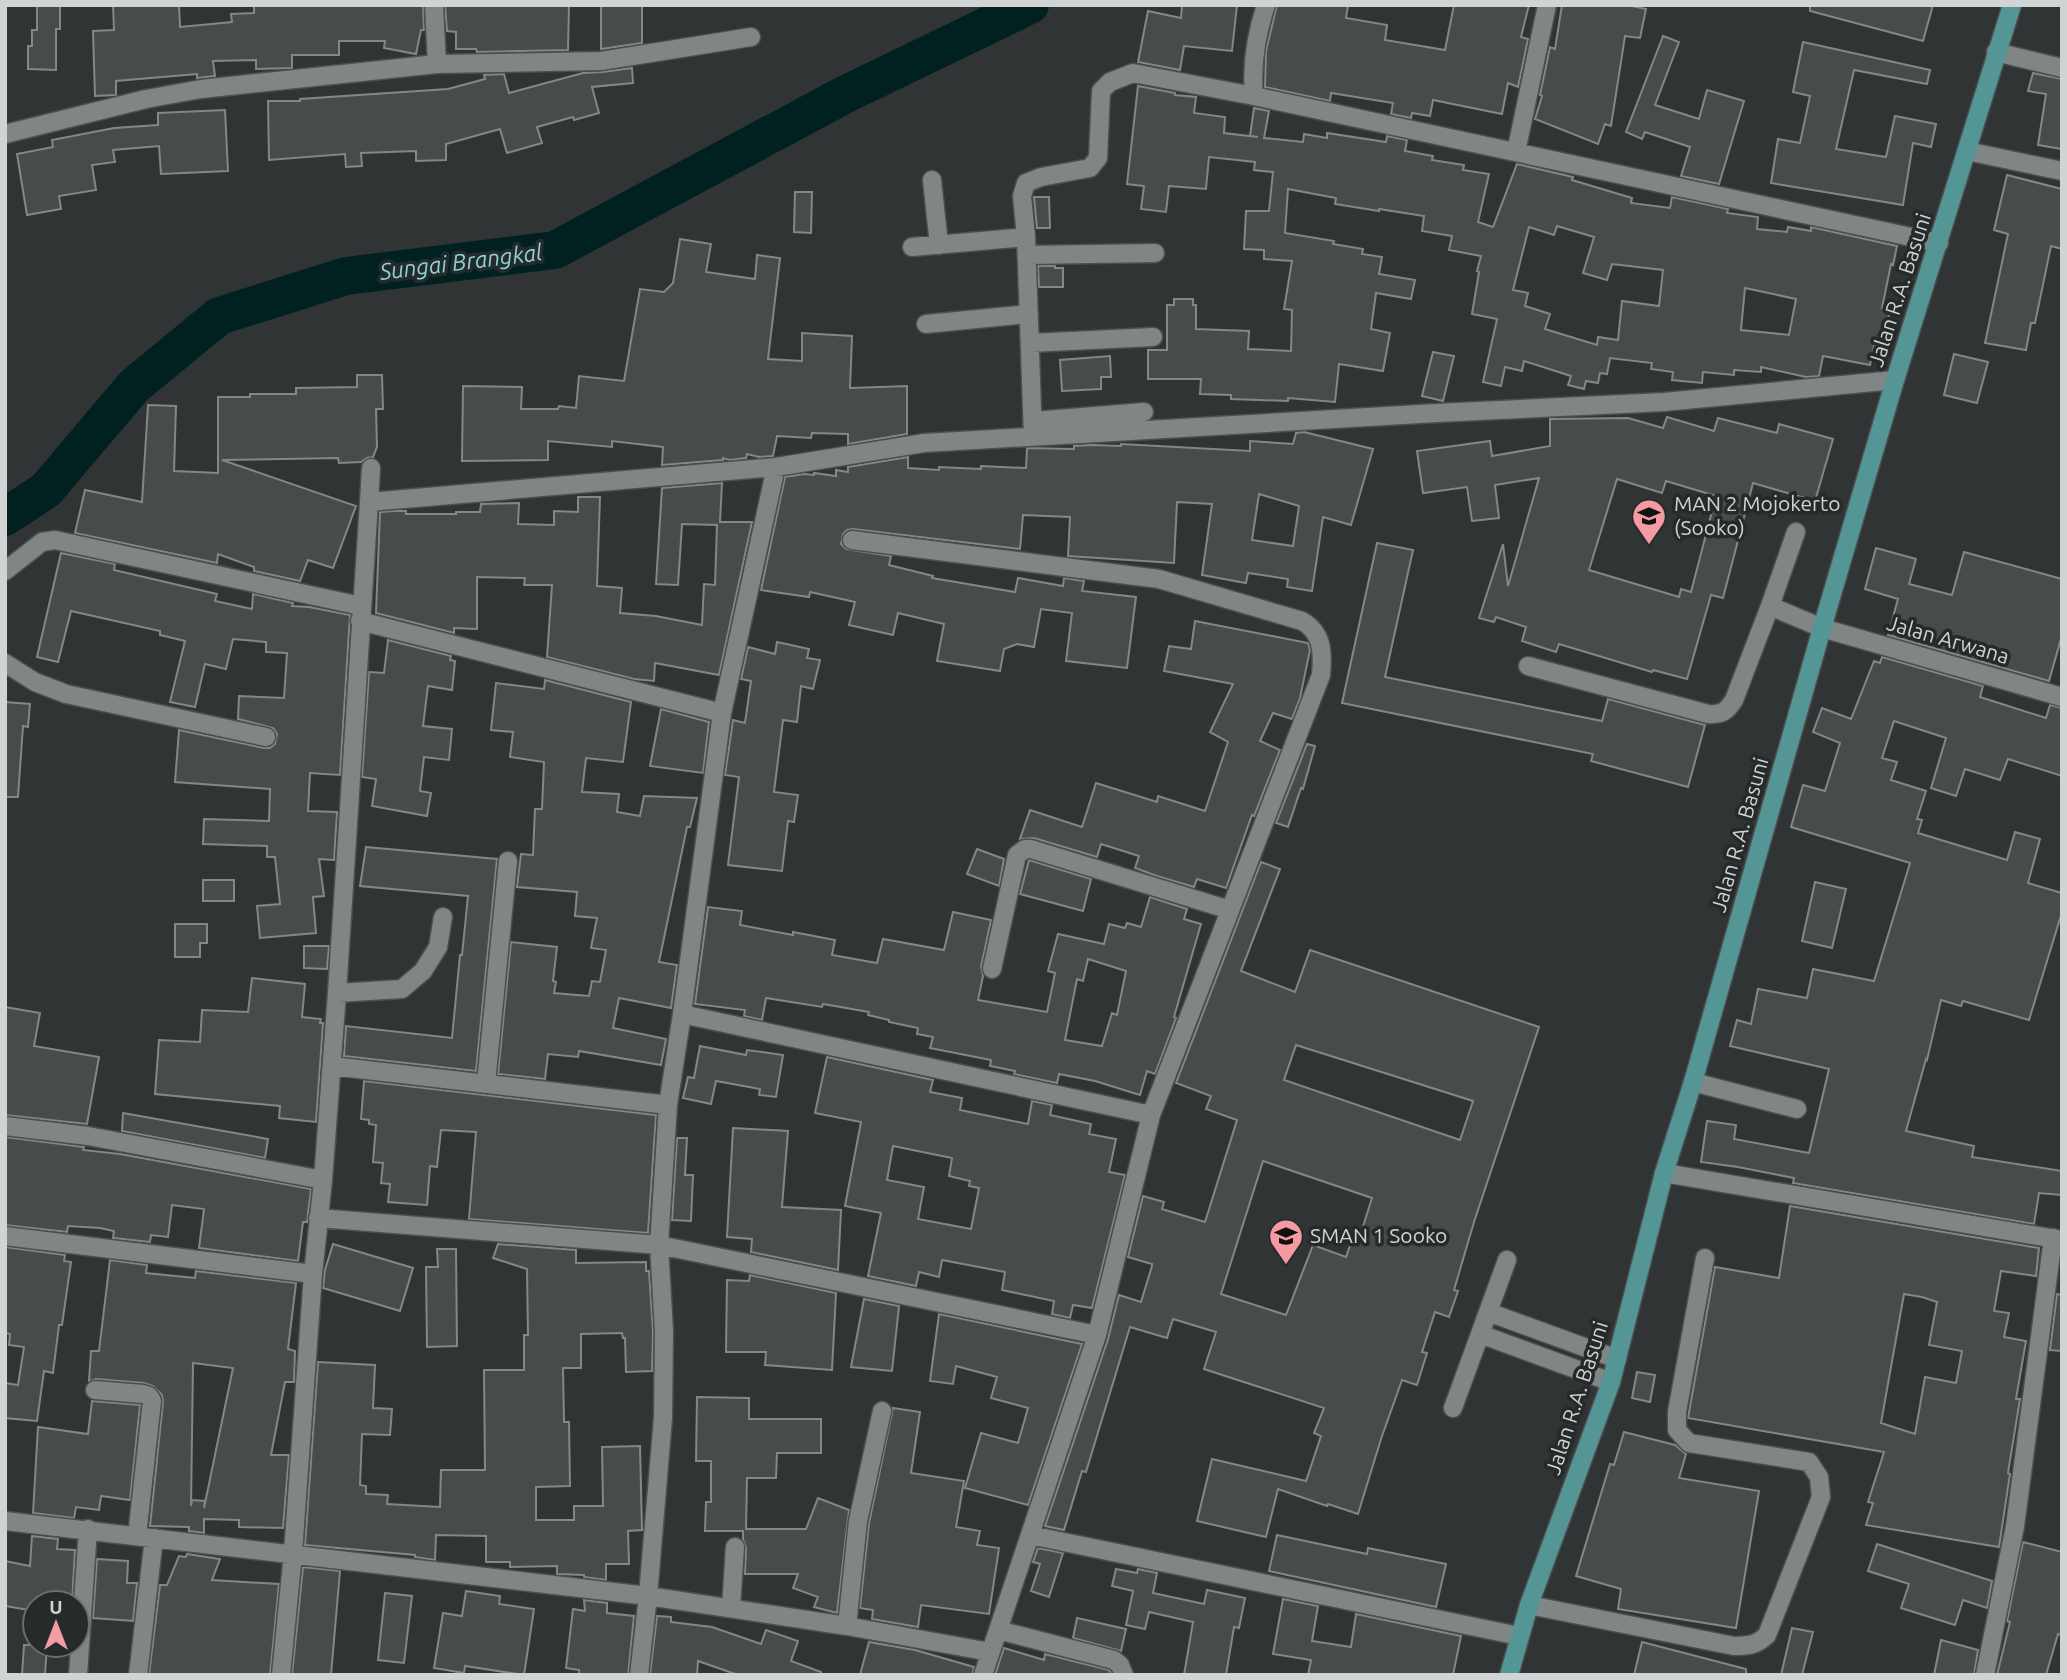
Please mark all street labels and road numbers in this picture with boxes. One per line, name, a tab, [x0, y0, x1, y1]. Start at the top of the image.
street label: Jalan R.A. Basuni	[1863, 210, 1935, 369]
street label: Jalan Arwana	[1884, 610, 2012, 668]
street label: Jalan R.A. Basuni	[1705, 755, 1773, 915]
street label: Jalan R.A. Basuni	[1540, 1318, 1612, 1477]

